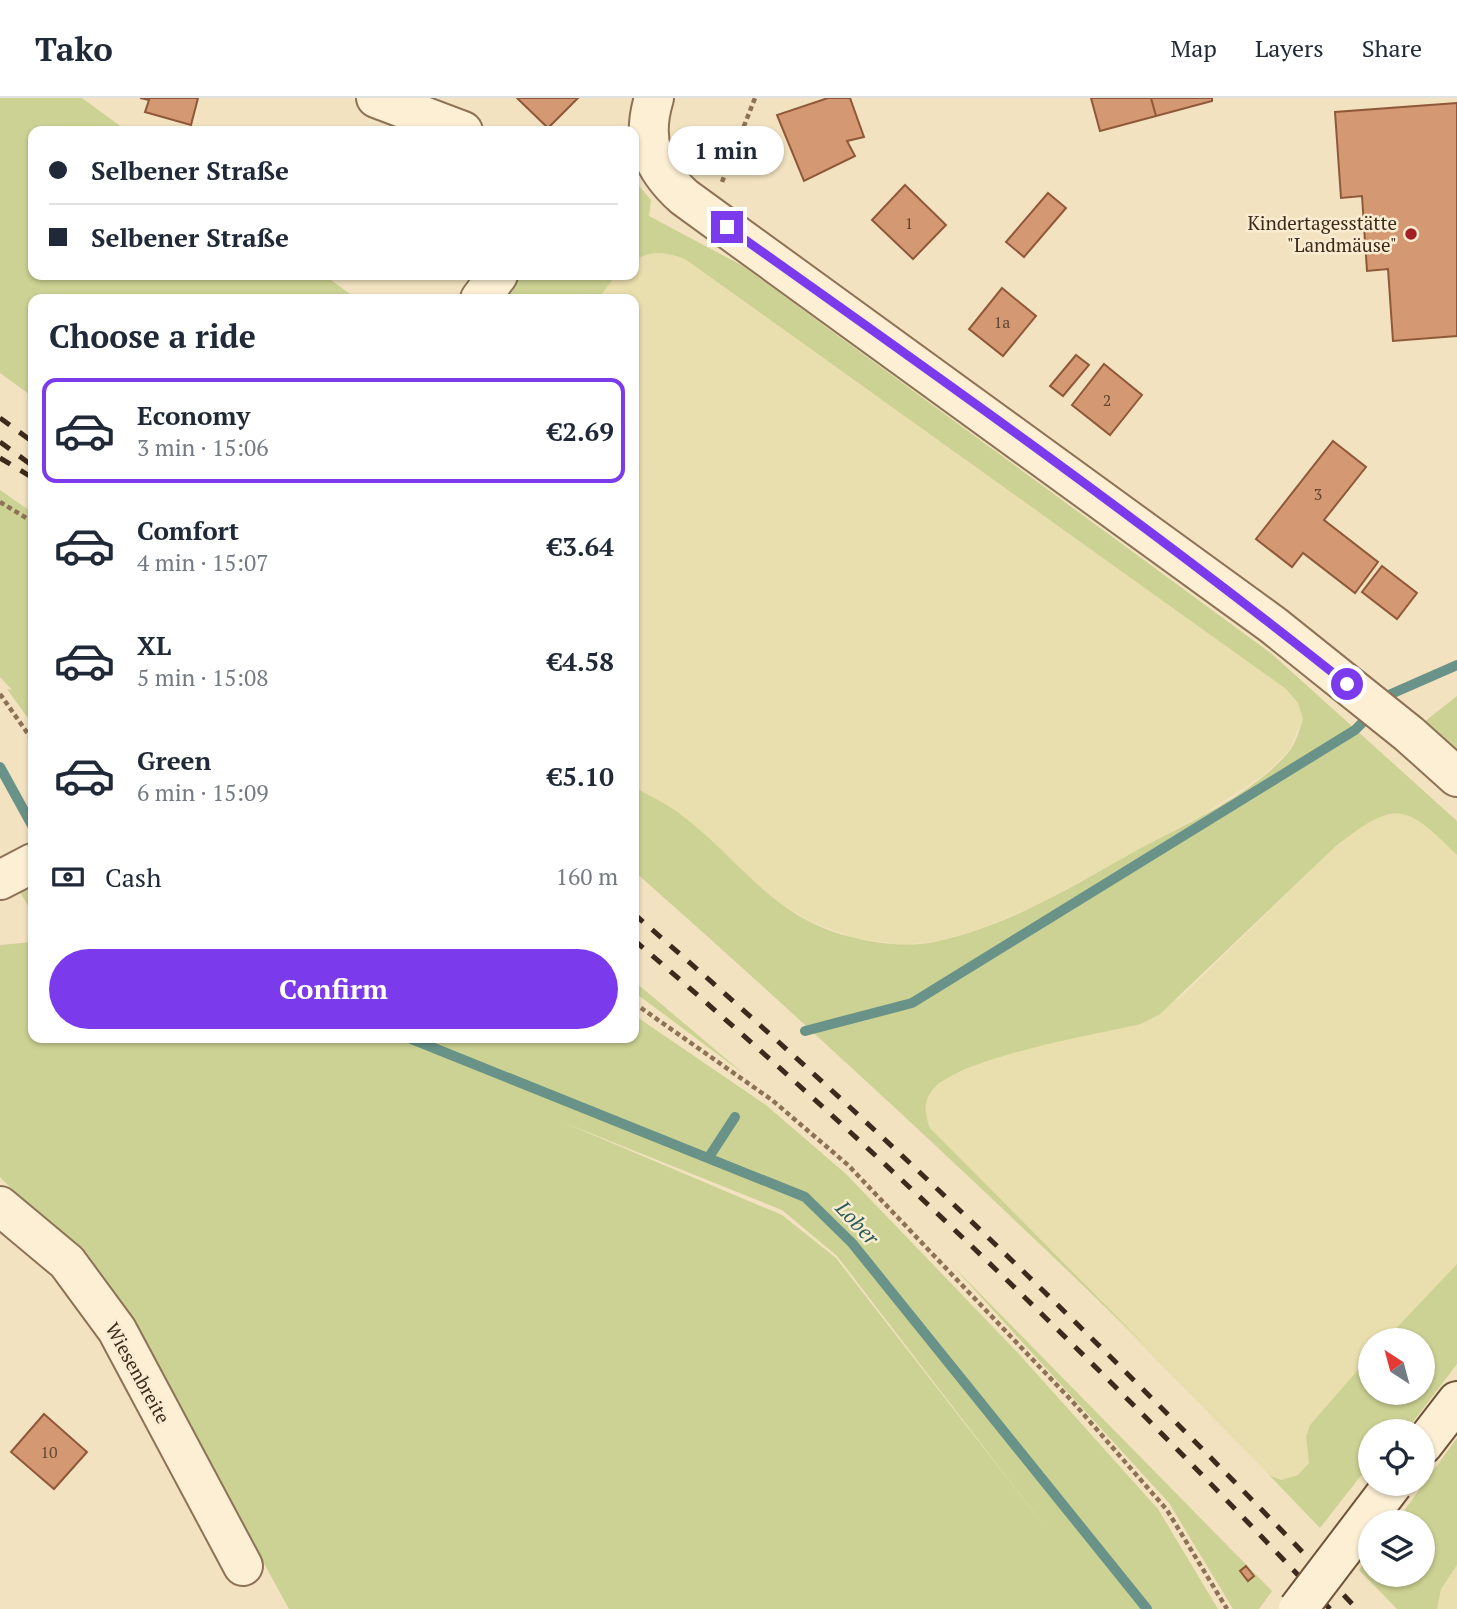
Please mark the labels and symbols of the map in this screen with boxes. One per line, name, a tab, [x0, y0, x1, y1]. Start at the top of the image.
callout: 1 min	[669, 125, 785, 174]
place label: Kindertagesstätte "Landmäuse"	[1247, 210, 1397, 257]
route end	[711, 211, 743, 243]
house number: 1	[905, 212, 913, 234]
marker: Kindertagesstätte "Landmäuse"	[1403, 226, 1419, 242]
house number: 1a	[994, 311, 1010, 333]
house number: 2	[1103, 389, 1111, 411]
house number: 3	[1314, 483, 1322, 505]
route start	[1331, 668, 1363, 700]
water label: Lober	[830, 1194, 886, 1251]
street label: Wiesenbreite	[100, 1318, 176, 1428]
north arrow	[1358, 1328, 1435, 1405]
house number: 10	[40, 1441, 58, 1463]

